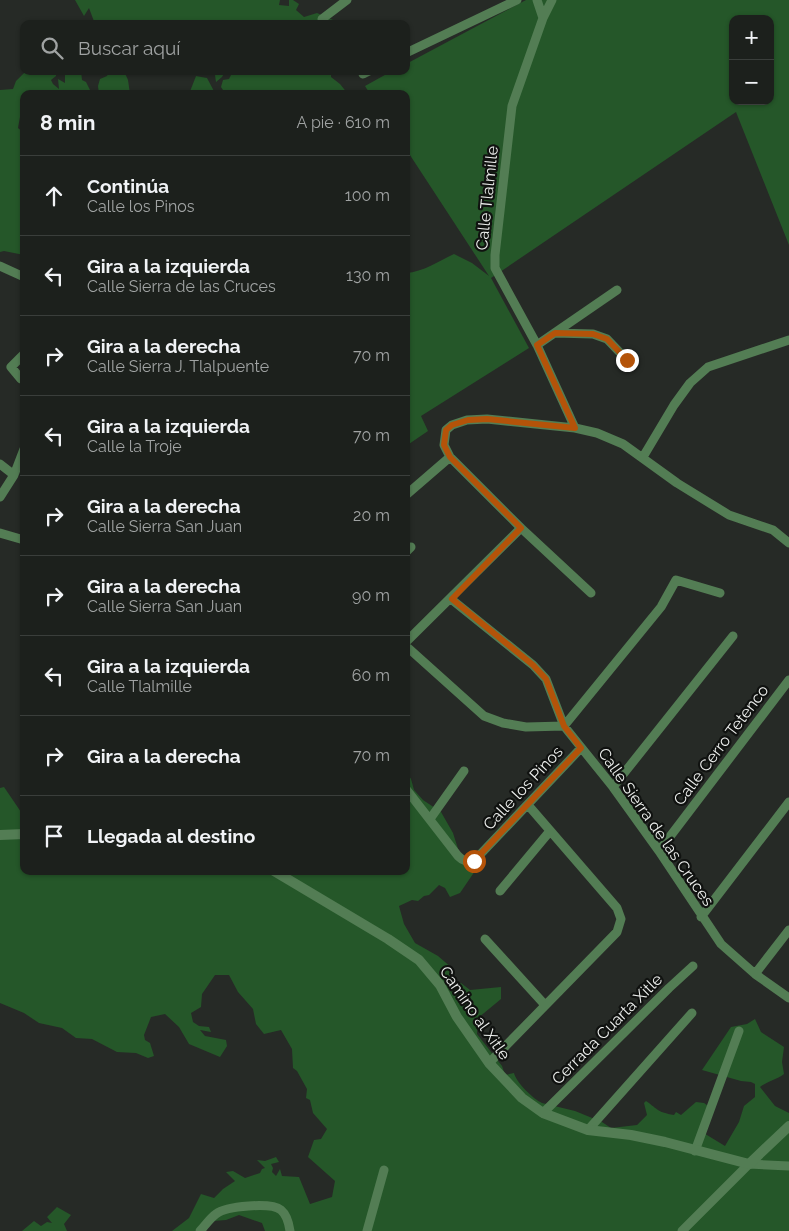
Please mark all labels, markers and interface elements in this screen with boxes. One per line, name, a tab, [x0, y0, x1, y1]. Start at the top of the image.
map controls	[729, 15, 774, 105]
button: +	[729, 15, 774, 60]
search box	[20, 20, 410, 75]
icon: search	[38, 34, 66, 62]
text: Buscar aquí	[78, 37, 180, 59]
button: −	[729, 60, 774, 105]
text: 8 min	[40, 110, 95, 135]
text: A pie · 610 m	[297, 113, 390, 132]
street label: Calle Tlalmille	[472, 145, 502, 251]
text: Continúa	[87, 175, 169, 197]
icon: ahead	[40, 182, 68, 210]
text: 100 m	[345, 186, 390, 205]
text: Calle los Pinos	[87, 197, 195, 216]
text: Gira a la izquierda	[87, 255, 250, 277]
icon: left	[40, 262, 68, 290]
text: 130 m	[346, 266, 390, 285]
text: Calle Sierra de las Cruces	[87, 277, 276, 296]
text: Gira a la derecha	[87, 335, 241, 357]
icon: right	[40, 342, 68, 370]
text: 70 m	[353, 346, 390, 365]
route end	[616, 349, 639, 372]
text: Calle Sierra J. Tlalpuente	[87, 357, 269, 376]
text: Gira a la izquierda	[87, 415, 250, 437]
icon: left	[40, 422, 68, 450]
text: 70 m	[353, 426, 390, 445]
text: Calle la Troje	[87, 437, 182, 456]
text: Gira a la derecha	[87, 495, 241, 517]
icon: right	[40, 502, 68, 530]
text: 20 m	[353, 506, 390, 525]
text: Calle Sierra San Juan	[87, 517, 242, 536]
text: Gira a la derecha	[87, 575, 241, 597]
icon: right	[40, 582, 68, 610]
text: 90 m	[352, 586, 390, 605]
text: Calle Sierra San Juan	[87, 597, 242, 616]
text: Gira a la izquierda	[87, 655, 250, 677]
icon: left	[40, 662, 68, 690]
text: 60 m	[352, 666, 390, 685]
text: Calle Tlalmille	[87, 677, 192, 696]
street label: Calle Cerro Tetenco	[670, 681, 772, 809]
icon: right	[40, 742, 68, 770]
street label: Calle los Pinos	[479, 742, 567, 834]
street label: Calle Sierra de las Cruces	[594, 744, 718, 910]
text: Gira a la derecha	[87, 745, 241, 767]
text: 70 m	[353, 746, 390, 765]
icon: arrive	[40, 822, 68, 850]
text: Llegada al destino	[87, 825, 255, 847]
route start	[463, 850, 486, 873]
street label: Camino al Xitle	[436, 962, 514, 1064]
street label: Cerrada Cuarta Xitle	[548, 970, 666, 1088]

